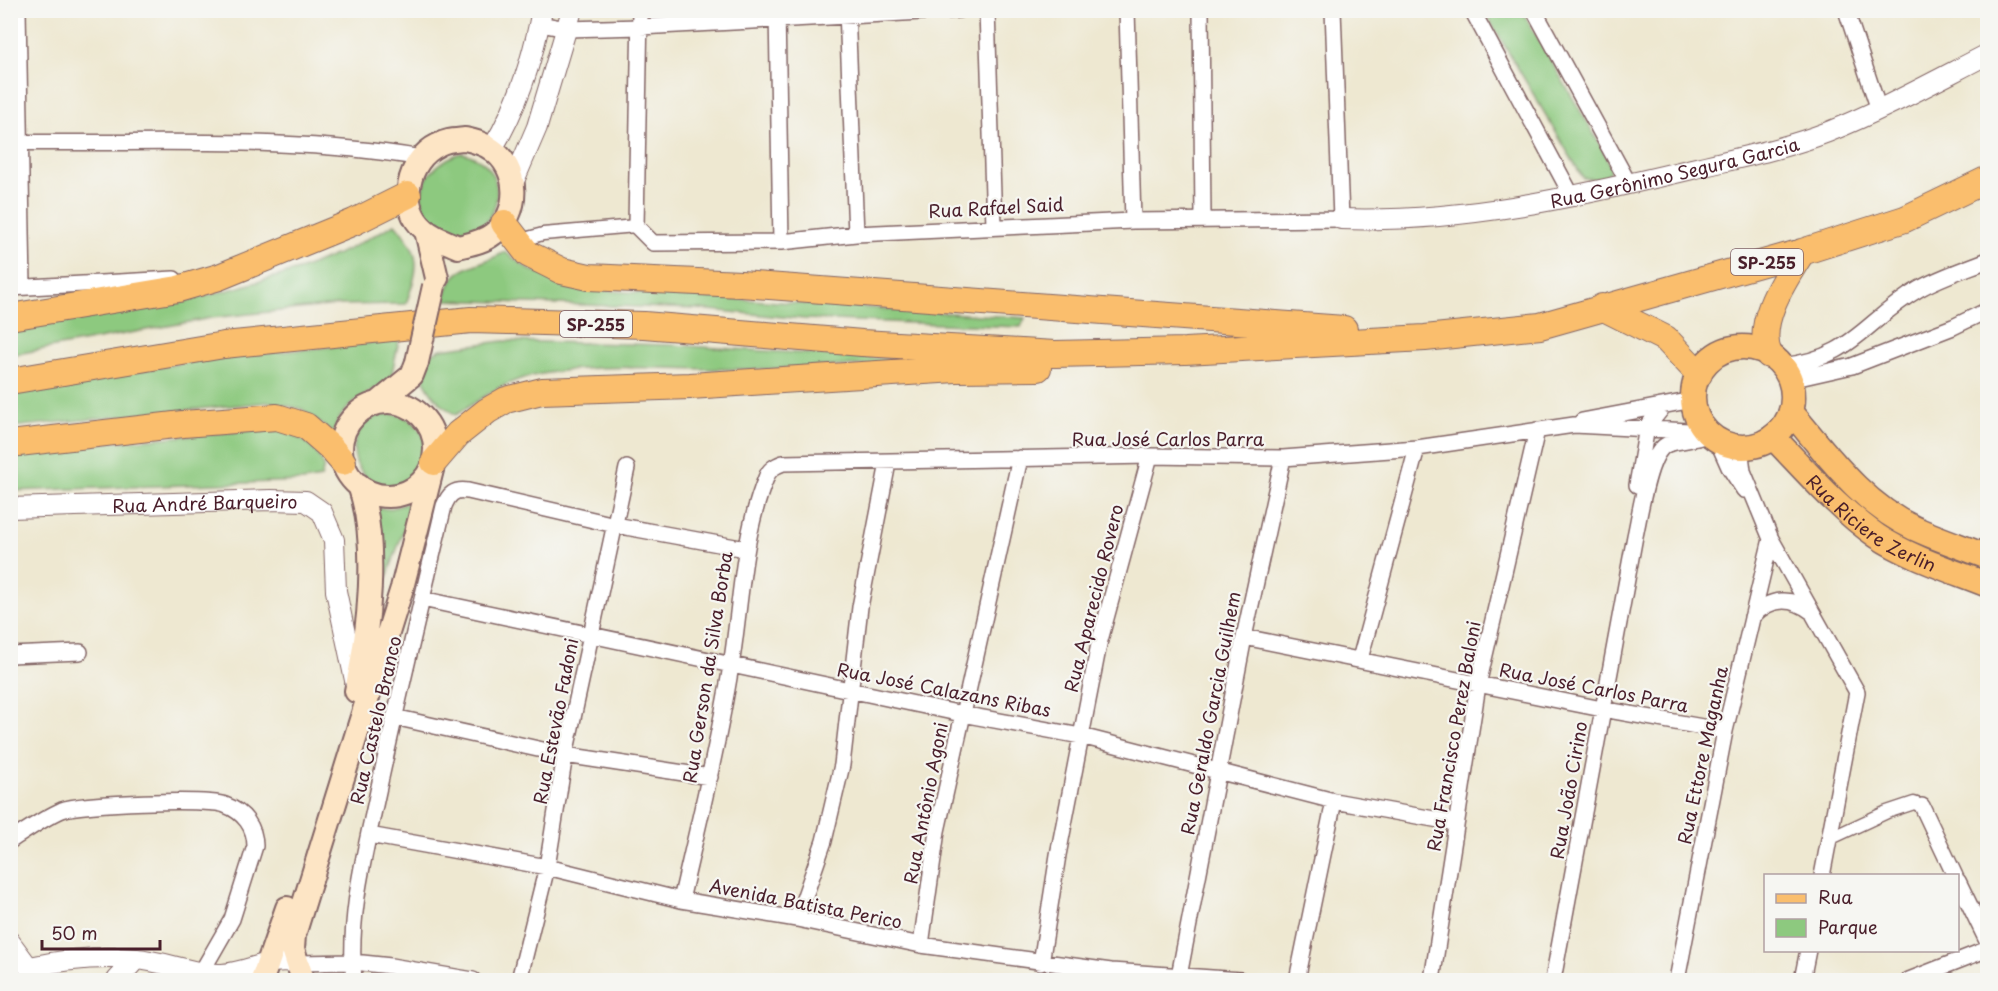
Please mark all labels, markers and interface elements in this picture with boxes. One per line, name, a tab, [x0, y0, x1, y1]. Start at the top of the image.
street label: Rua Gerônimo Segura Garcia	[1548, 129, 1802, 214]
street label: Rua Rafael Said	[928, 190, 1064, 224]
road number: SP-255	[1731, 249, 1803, 275]
road number: SP-255	[560, 311, 632, 337]
street label: Rua José Carlos Parra	[1072, 425, 1265, 452]
street label: Rua Riciere Zerlin	[1801, 467, 1941, 577]
street label: Rua André Barqueiro	[112, 486, 298, 518]
street label: Rua Aparecido Rovero	[1057, 501, 1129, 695]
street label: Rua Gerson da Silva Borba	[675, 549, 739, 785]
street label: Rua Geraldo Garcia Guilhem	[1173, 589, 1247, 837]
street label: Rua Francisco Perez Baloni	[1419, 619, 1487, 853]
street label: Rua Castelo Branco	[342, 633, 408, 807]
street label: Rua Estevão Fadoni	[526, 636, 584, 806]
street label: Rua José Calazans Ribas	[835, 655, 1053, 723]
street label: Rua José Carlos Parra	[1497, 655, 1692, 719]
street label: Rua Ettore Maganha	[1670, 663, 1734, 847]
street label: Rua João Cirino	[1543, 719, 1593, 861]
street label: Rua Antônio Agoni	[896, 720, 954, 886]
street label: Avenida Batista Perico	[707, 871, 905, 935]
legend	[1764, 874, 1959, 952]
text: Rua	[1818, 883, 1853, 910]
scale bar	[42, 913, 160, 951]
text: Parque	[1818, 913, 1878, 940]
text: 50 m	[51, 919, 98, 946]

